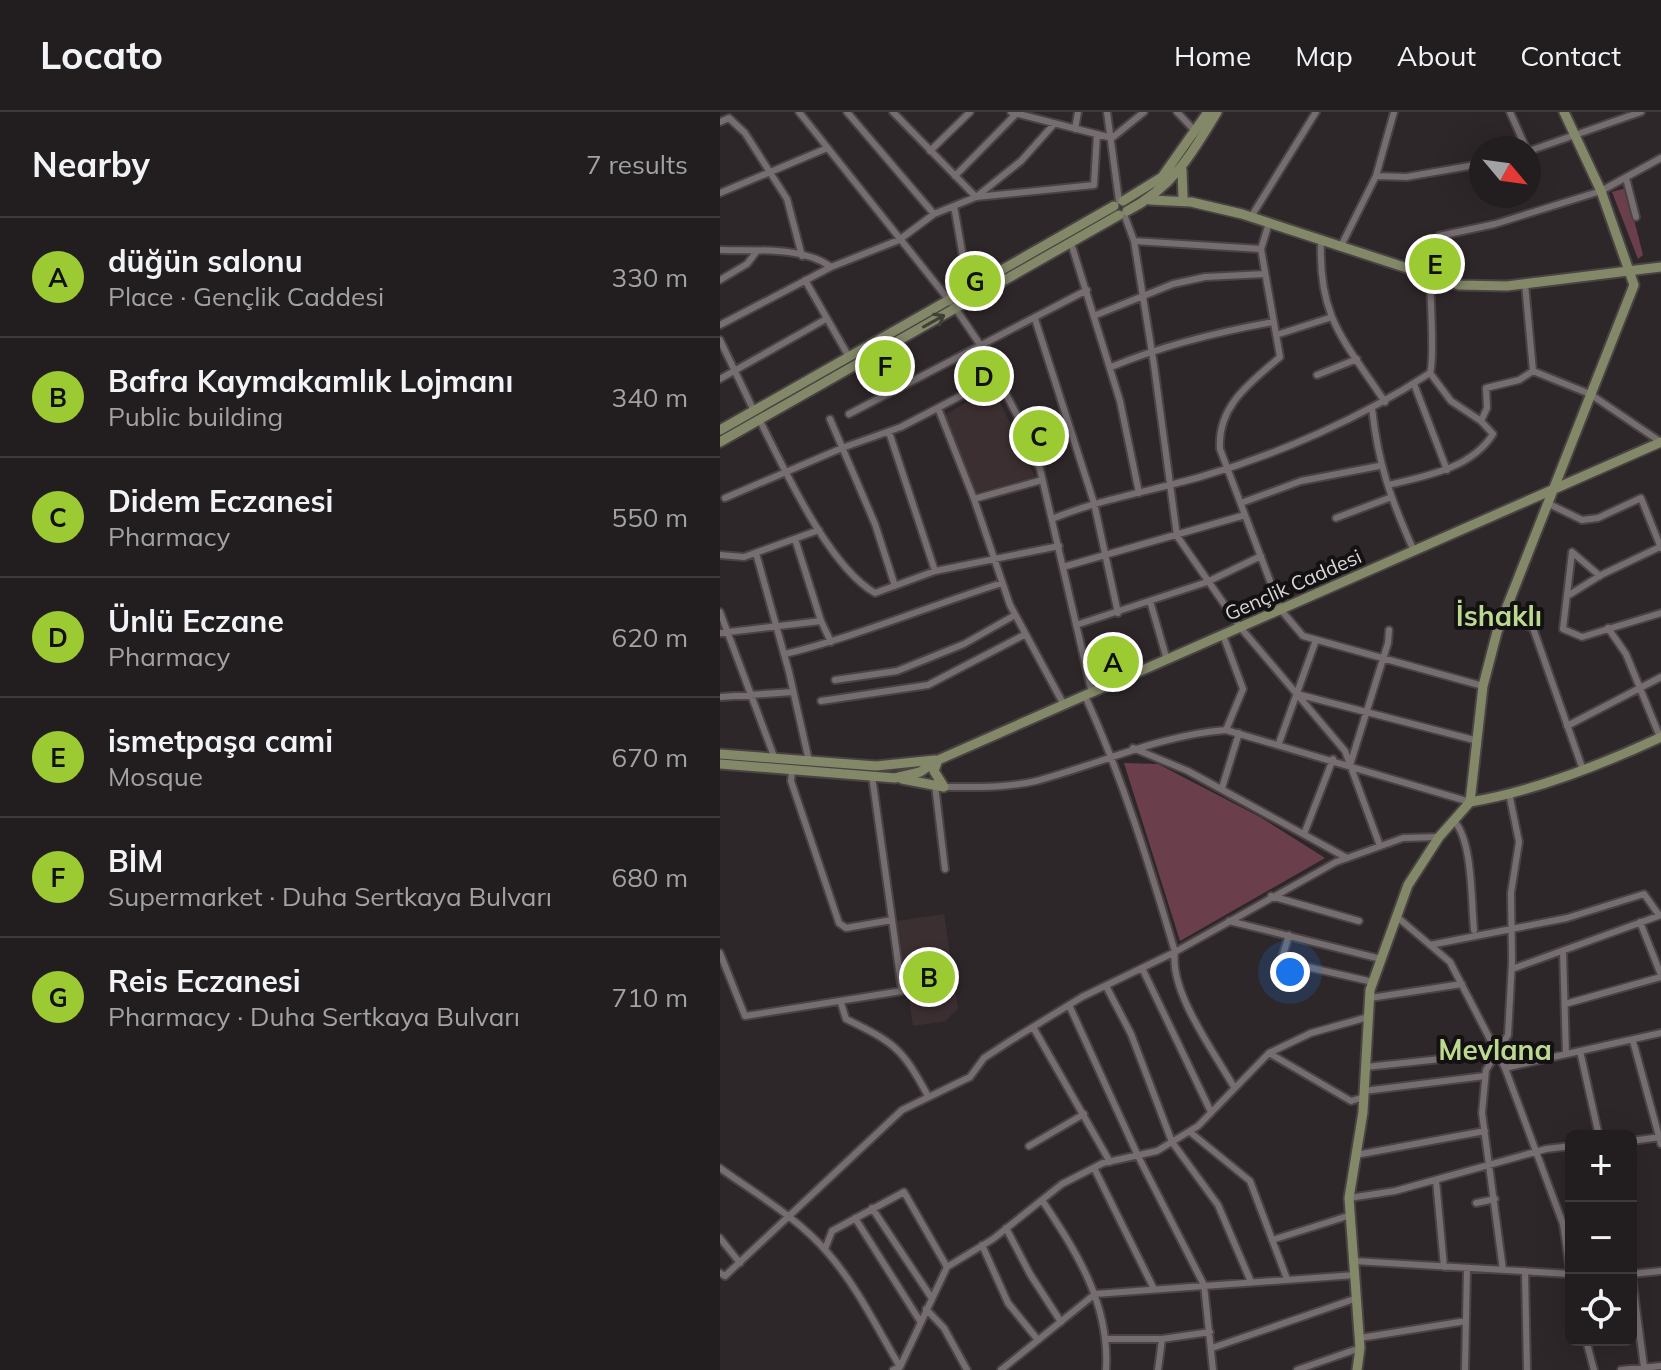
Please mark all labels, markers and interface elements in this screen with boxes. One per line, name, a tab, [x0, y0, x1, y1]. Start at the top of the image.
text: Locato	[40, 31, 163, 79]
text: Home	[1174, 38, 1251, 73]
text: Map	[1295, 38, 1353, 73]
text: About	[1397, 38, 1476, 73]
text: Contact	[1520, 38, 1621, 73]
north arrow	[1469, 136, 1541, 208]
text: Nearby	[32, 143, 150, 186]
text: 7 results	[586, 148, 688, 181]
pin: E	[1409, 234, 1461, 294]
text: düğün salonu	[108, 242, 303, 280]
pin: G	[949, 251, 1001, 311]
text: A	[48, 261, 68, 294]
text: 330 m	[612, 261, 688, 294]
text: Place · Gençlik Caddesi	[108, 280, 384, 313]
one-way arrow	[922, 313, 945, 329]
pin: F	[859, 336, 911, 396]
pin: D	[958, 346, 1010, 406]
text: Bafra Kaymakamlık Lojmanı	[108, 362, 513, 400]
text: B	[49, 381, 67, 414]
text: 340 m	[612, 381, 688, 414]
text: Public building	[108, 400, 283, 433]
pin: C	[1013, 406, 1065, 466]
text: Didem Eczanesi	[108, 482, 333, 520]
text: C	[49, 501, 67, 534]
text: 550 m	[612, 501, 688, 534]
text: Pharmacy	[108, 520, 230, 553]
street label: Gençlik Caddesi	[1221, 543, 1365, 626]
district label: İshaklı	[1456, 598, 1542, 633]
text: Ünlü Eczane	[108, 602, 284, 640]
text: D	[48, 621, 68, 654]
text: 620 m	[612, 621, 688, 654]
pin: A	[1087, 632, 1139, 692]
text: Pharmacy	[108, 640, 230, 673]
text: ismetpaşa cami	[108, 722, 333, 760]
text: E	[50, 741, 66, 774]
text: 670 m	[612, 741, 688, 774]
text: Mosque	[108, 760, 203, 793]
text: BİM	[108, 842, 163, 880]
text: F	[51, 861, 65, 894]
text: 680 m	[612, 861, 688, 894]
text: Supermarket · Duha Sertkaya Bulvarı	[108, 880, 552, 913]
pin: B	[903, 947, 955, 1007]
your location	[1270, 952, 1310, 992]
text: Reis Eczanesi	[108, 962, 301, 1000]
text: G	[48, 981, 68, 1014]
text: 710 m	[612, 981, 688, 1014]
text: Pharmacy · Duha Sertkaya Bulvarı	[108, 1000, 520, 1033]
district label: Mevlana	[1438, 1032, 1552, 1067]
map controls	[1565, 1130, 1637, 1346]
button: +	[1565, 1130, 1637, 1202]
button: −	[1565, 1202, 1637, 1274]
button: locate	[1565, 1274, 1637, 1346]

